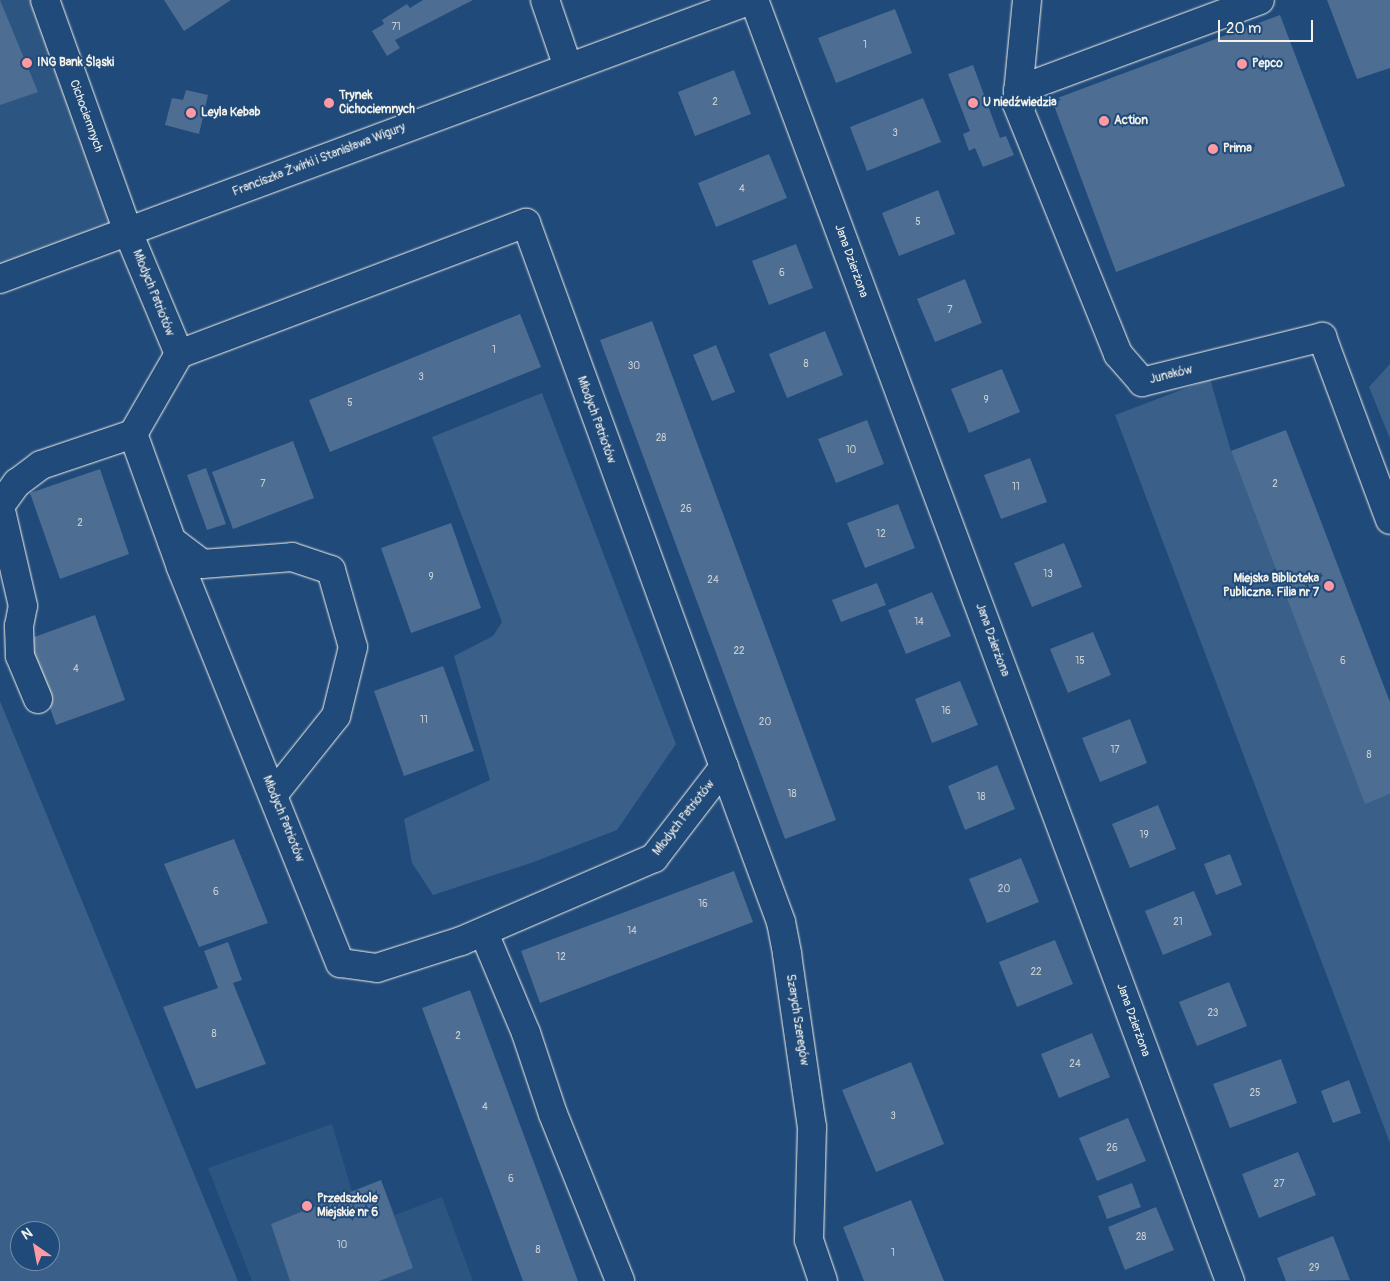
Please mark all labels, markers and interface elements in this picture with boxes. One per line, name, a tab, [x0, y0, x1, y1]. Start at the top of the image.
scale bar	[1220, 10, 1315, 42]
text: 20 m	[1226, 19, 1261, 38]
house number: 71	[391, 22, 401, 34]
house number: 1	[863, 40, 867, 52]
place label: ING Bank Śląski	[37, 56, 114, 70]
marker: ING Bank Śląski	[21, 57, 33, 69]
place label: Pepco	[1252, 57, 1283, 71]
marker: Pepco	[1236, 58, 1248, 70]
street label: Cichociemnych	[66, 78, 106, 154]
place label: Trynek Cichociemnych	[339, 89, 415, 117]
place label: U niedźwiedzia	[983, 96, 1057, 110]
marker: Trynek Cichociemnych	[323, 97, 335, 109]
house number: 2	[712, 97, 718, 109]
marker: U niedźwiedzia	[967, 97, 979, 109]
place label: Leyla Kebab	[201, 106, 260, 120]
marker: Leyla Kebab	[185, 107, 197, 119]
place label: Action	[1114, 114, 1148, 128]
marker: Action	[1098, 115, 1110, 127]
street label: Franciszka Żwirki i Stanisława Wigury	[230, 120, 408, 200]
house number: 3	[892, 128, 898, 140]
place label: Prima	[1223, 142, 1252, 156]
marker: Prima	[1207, 143, 1219, 155]
house number: 4	[739, 184, 745, 196]
house number: 5	[915, 217, 921, 229]
street label: Jana Dzierżona	[831, 222, 871, 300]
street label: Młodych Patriotów	[129, 248, 177, 338]
house number: 6	[779, 268, 785, 280]
house number: 7	[947, 305, 953, 317]
house number: 1	[492, 345, 496, 357]
house number: 8	[803, 359, 809, 371]
house number: 30	[628, 361, 640, 373]
street label: Junaków	[1148, 363, 1194, 387]
house number: 3	[418, 372, 424, 384]
street label: Młodych Patriotów	[574, 374, 618, 466]
house number: 9	[983, 395, 989, 407]
house number: 5	[347, 398, 353, 410]
house number: 28	[656, 433, 666, 445]
house number: 10	[846, 445, 856, 457]
house number: 7	[260, 479, 266, 491]
house number: 2	[1272, 479, 1278, 491]
house number: 11	[1012, 482, 1020, 494]
house number: 26	[680, 504, 692, 516]
house number: 2	[77, 518, 83, 530]
house number: 12	[876, 529, 886, 541]
house number: 13	[1043, 569, 1053, 581]
house number: 9	[428, 572, 434, 584]
place label: Miejska Biblioteka Publiczna. Filia nr 7	[1223, 572, 1319, 600]
house number: 24	[707, 575, 719, 587]
marker: Miejska Biblioteka Publiczna. Filia nr 7	[1323, 580, 1335, 592]
street label: Jana Dzierżona	[972, 601, 1012, 679]
house number: 14	[914, 617, 924, 629]
house number: 22	[733, 646, 745, 658]
house number: 15	[1075, 656, 1085, 668]
house number: 6	[1340, 656, 1346, 668]
house number: 4	[73, 664, 79, 676]
house number: 16	[941, 706, 951, 718]
house number: 11	[420, 715, 428, 727]
house number: 20	[759, 717, 771, 729]
house number: 17	[1110, 745, 1120, 757]
house number: 8	[1366, 750, 1372, 762]
street label: Młodych Patriotów	[259, 774, 307, 864]
street label: Młodych Patriotów	[650, 777, 718, 859]
house number: 18	[788, 789, 796, 801]
house number: 18	[977, 792, 985, 804]
house number: 19	[1139, 830, 1149, 842]
house number: 20	[998, 884, 1010, 896]
house number: 6	[213, 887, 219, 899]
house number: 16	[698, 899, 708, 911]
house number: 21	[1173, 917, 1183, 929]
house number: 14	[627, 926, 637, 938]
house number: 12	[556, 952, 566, 964]
house number: 22	[1030, 967, 1042, 979]
street label: Szarych Szeregów	[783, 973, 811, 1067]
street label: Jana Dzierżona	[1113, 981, 1153, 1059]
house number: 23	[1208, 1008, 1218, 1020]
house number: 8	[211, 1029, 217, 1041]
house number: 2	[455, 1031, 461, 1043]
house number: 24	[1069, 1059, 1081, 1071]
house number: 25	[1249, 1088, 1261, 1100]
house number: 4	[482, 1102, 488, 1114]
house number: 3	[890, 1111, 896, 1123]
house number: 26	[1106, 1143, 1118, 1155]
house number: 6	[508, 1174, 514, 1186]
house number: 27	[1274, 1179, 1284, 1191]
place label: Przedszkole Miejskie nr 6	[317, 1192, 378, 1220]
marker: Przedszkole Miejskie nr 6	[301, 1200, 313, 1212]
north arrow	[10, 1221, 60, 1271]
text: N	[19, 1224, 36, 1244]
house number: 28	[1136, 1232, 1146, 1244]
house number: 10	[337, 1240, 347, 1252]
house number: 8	[535, 1245, 541, 1257]
house number: 1	[891, 1248, 895, 1260]
house number: 29	[1309, 1263, 1319, 1275]

